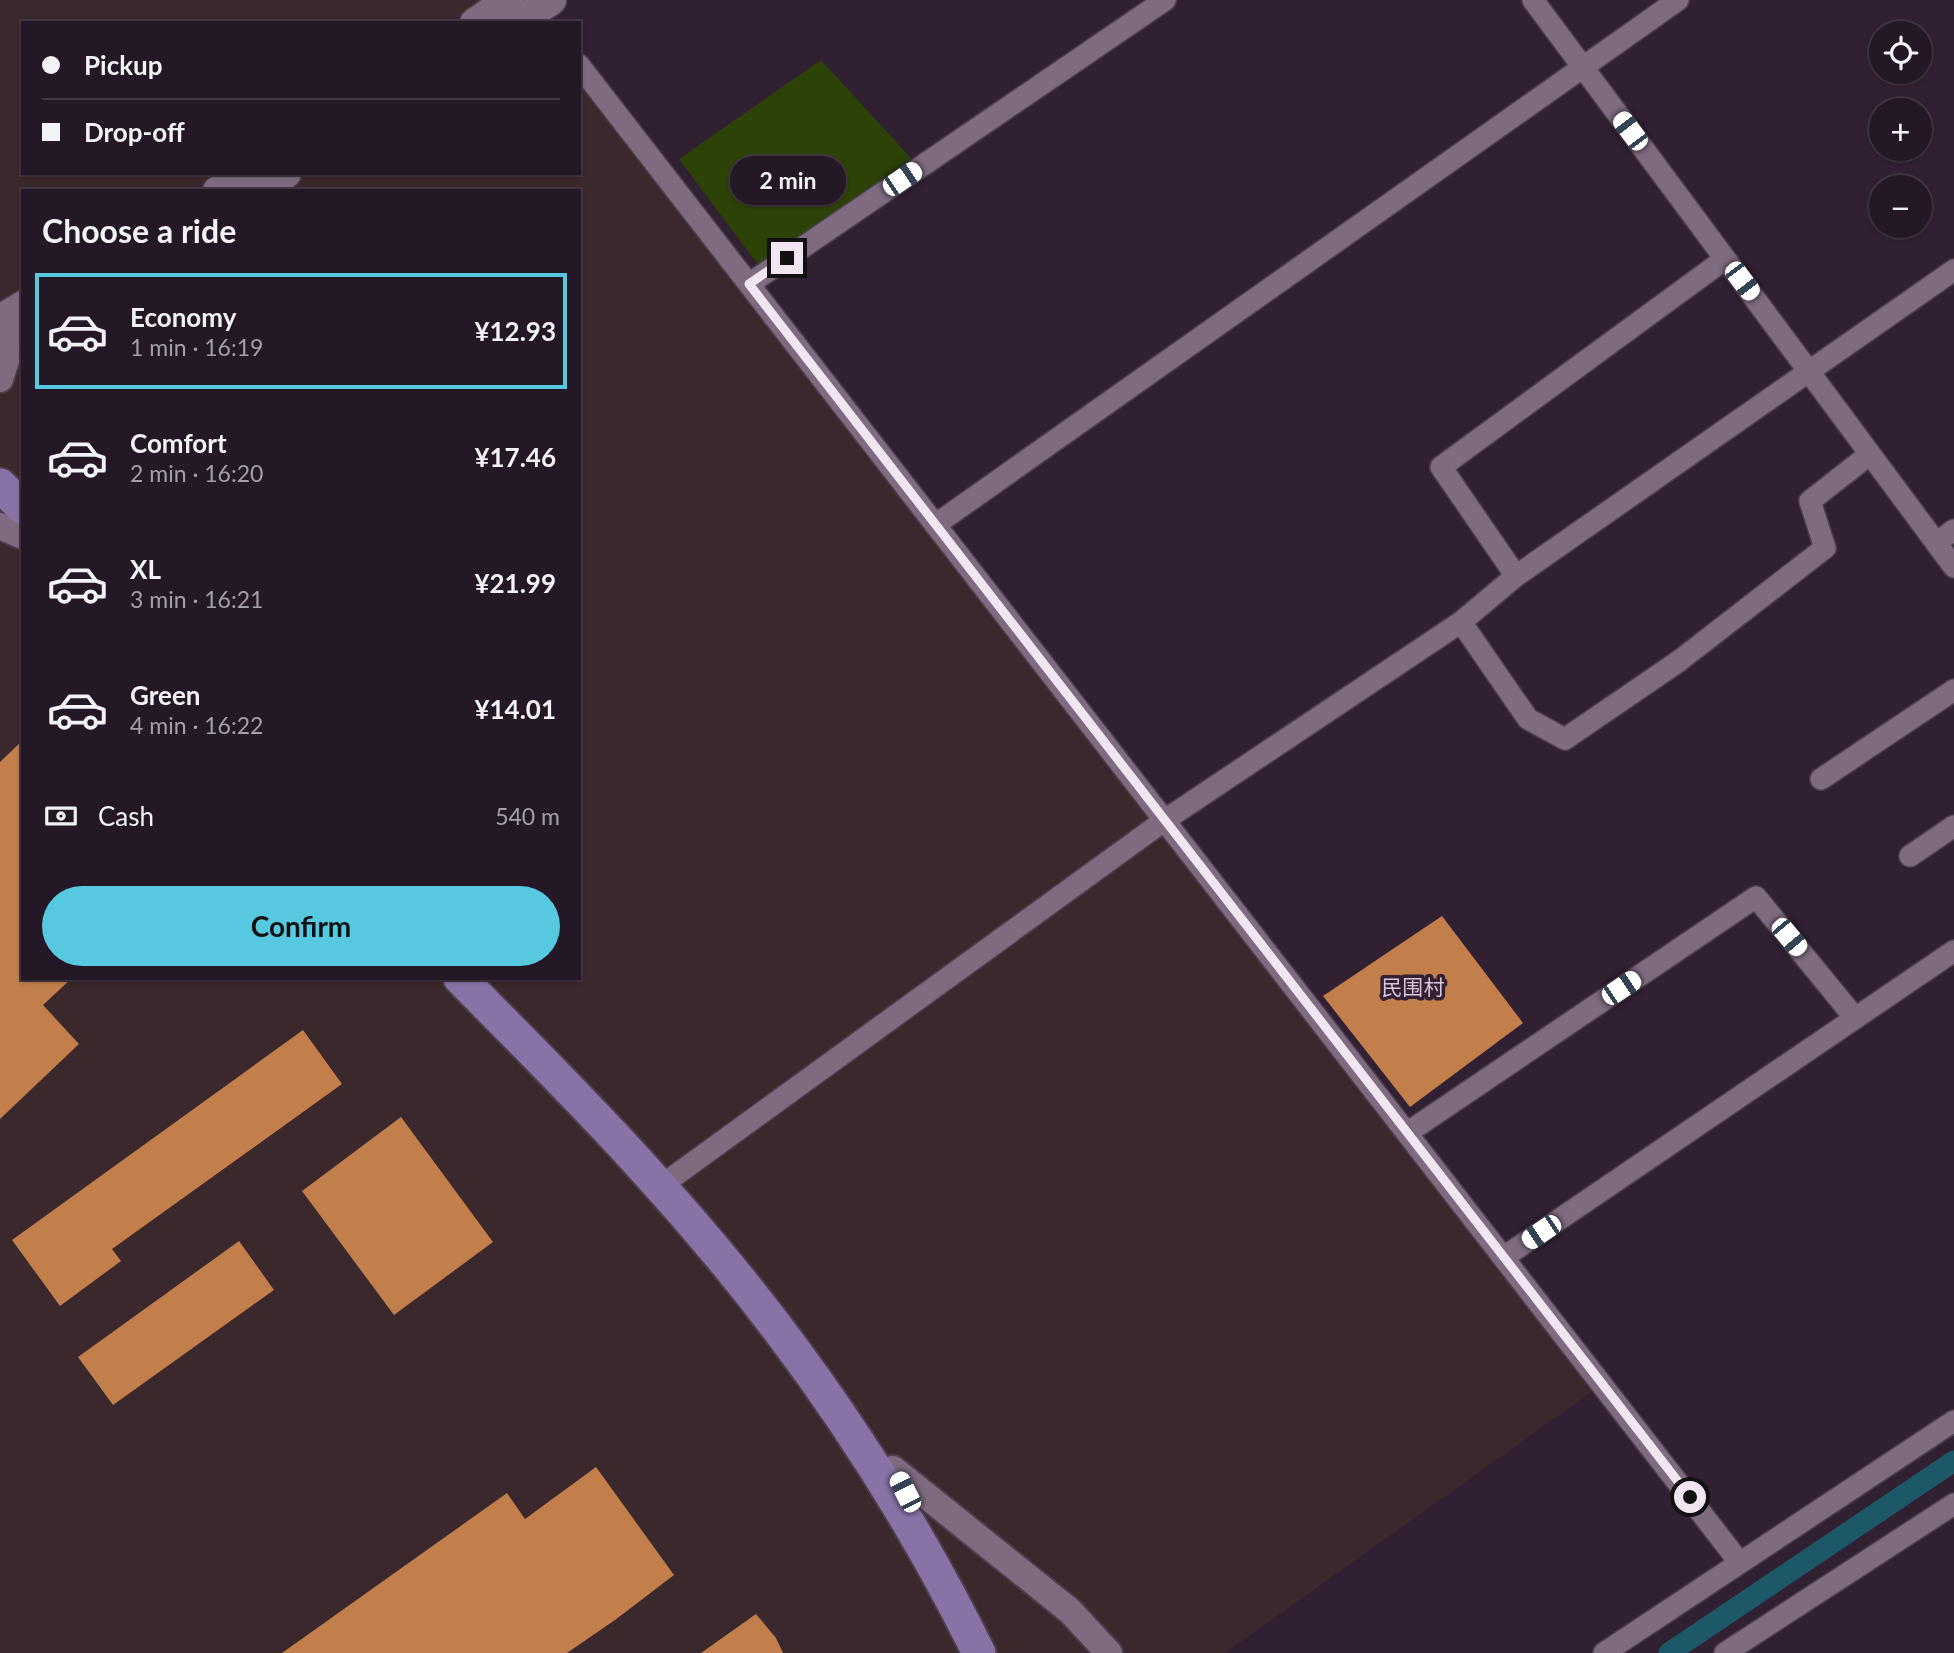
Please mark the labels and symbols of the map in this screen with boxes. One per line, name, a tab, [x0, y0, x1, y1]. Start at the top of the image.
car	[1609, 108, 1652, 154]
callout: 2 min	[729, 156, 845, 205]
car	[879, 159, 926, 199]
route end	[771, 242, 803, 274]
car	[1721, 258, 1764, 304]
car	[1768, 914, 1811, 960]
car	[1598, 968, 1645, 1008]
district label: 民围村	[1382, 974, 1445, 999]
car	[1518, 1212, 1565, 1252]
car	[887, 1469, 924, 1515]
route start	[1674, 1481, 1706, 1513]

